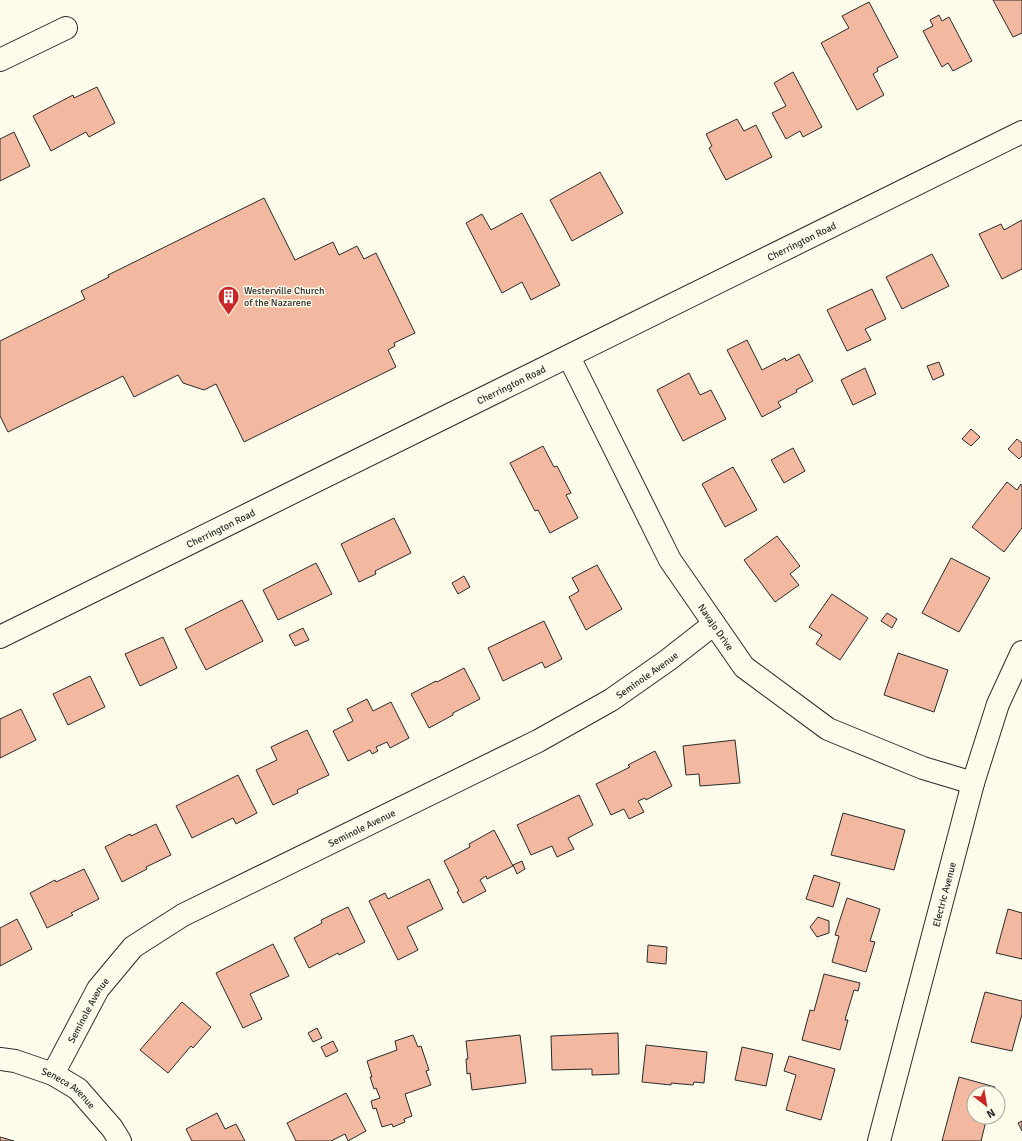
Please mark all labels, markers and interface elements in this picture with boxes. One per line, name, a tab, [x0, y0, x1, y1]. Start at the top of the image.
street label: Cherrington Road	[766, 220, 838, 264]
building icon: Westerville Church of the Nazarene	[216, 283, 242, 316]
place label: Westerville Church of the Nazarene	[244, 285, 324, 309]
street label: Cherrington Road	[475, 363, 548, 407]
street label: Cherrington Road	[185, 507, 257, 551]
street label: Navajo Drive	[695, 602, 736, 653]
street label: Seminole Avenue	[614, 649, 681, 702]
street label: Seminole Avenue	[326, 807, 398, 850]
street label: Electric Avenue	[930, 861, 959, 928]
street label: Seminole Avenue	[66, 975, 112, 1045]
street label: Seneca Avenue	[40, 1066, 97, 1112]
north arrow	[966, 1085, 1006, 1125]
text: N	[984, 1106, 998, 1121]

